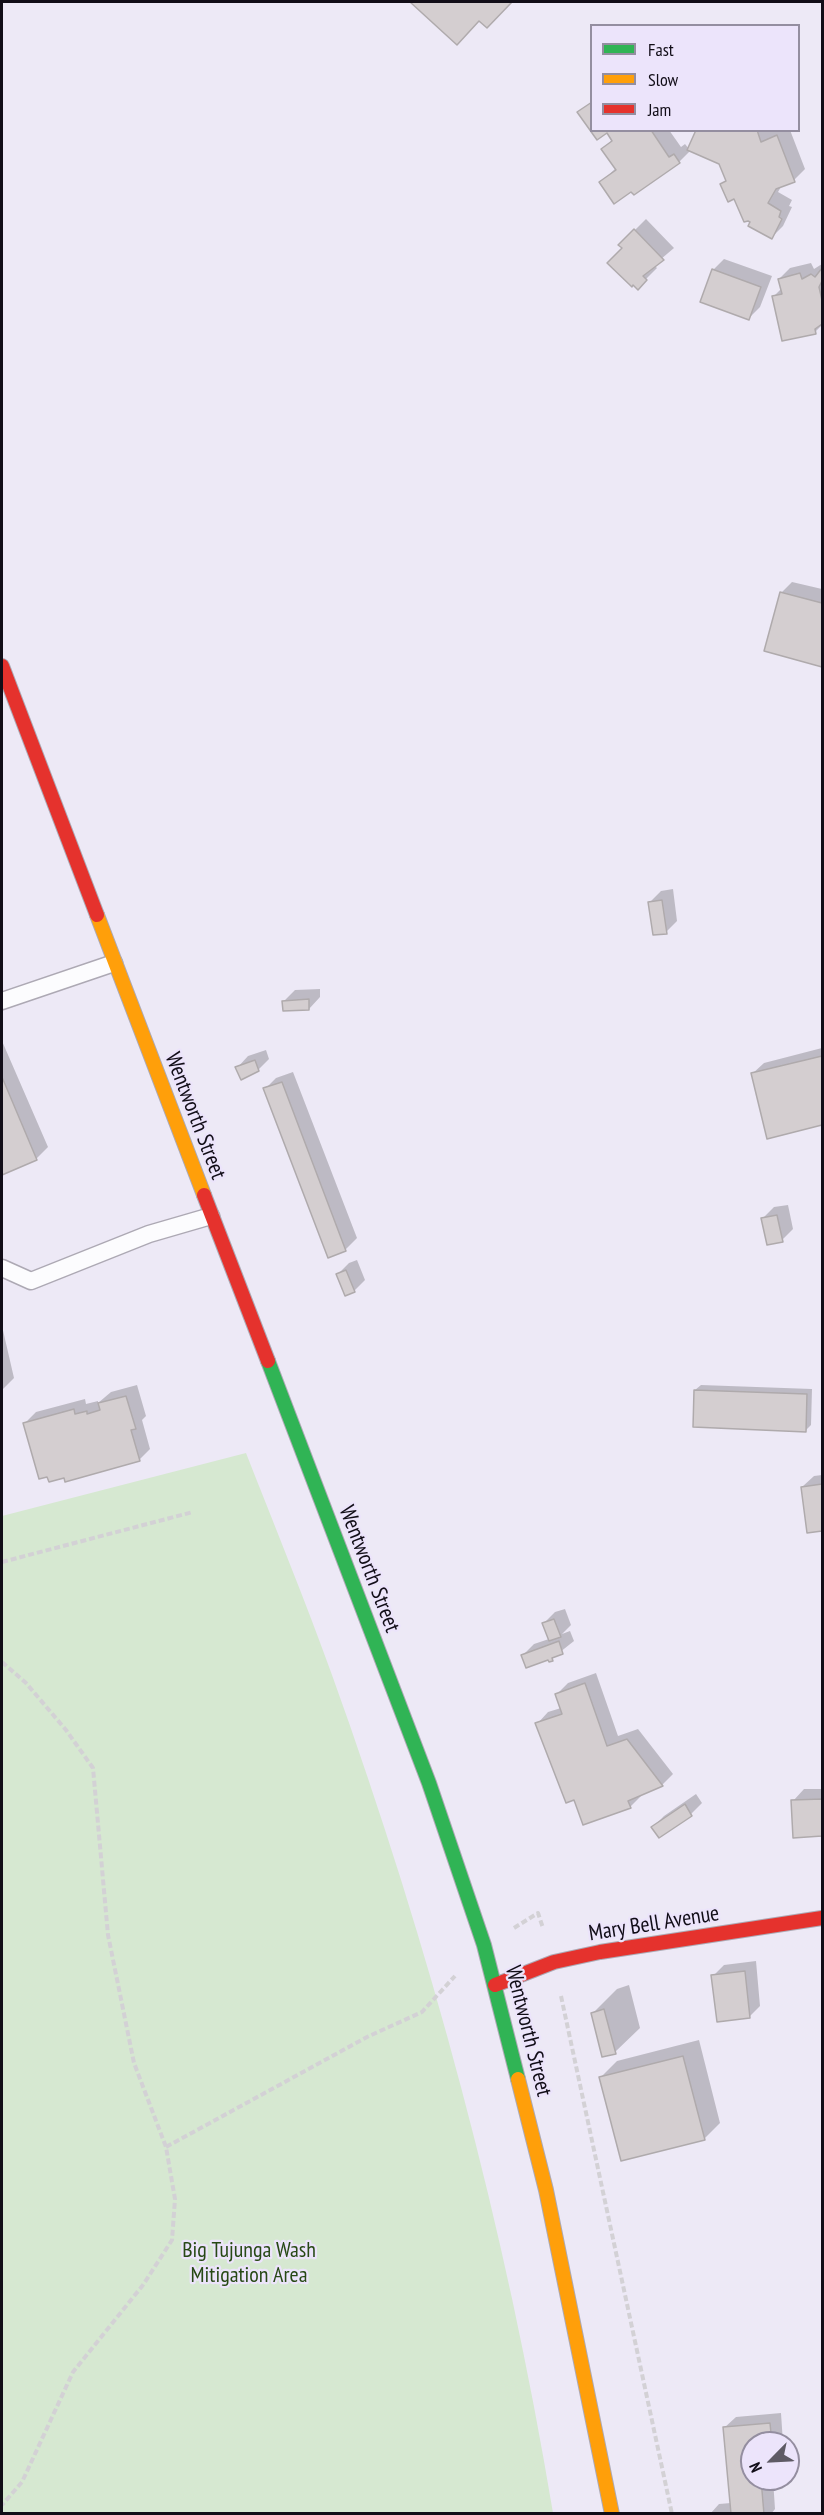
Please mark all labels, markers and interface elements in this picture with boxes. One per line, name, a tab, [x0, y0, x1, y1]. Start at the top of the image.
legend	[590, 24, 800, 132]
text: Fast	[648, 38, 674, 61]
text: Slow	[648, 68, 678, 91]
text: Jam	[648, 98, 671, 121]
street label: Wentworth Street	[159, 1049, 231, 1183]
street label: Wentworth Street	[333, 1502, 405, 1636]
street label: Mary Bell Avenue	[587, 1901, 721, 1947]
street label: Wentworth Street	[499, 1963, 557, 2099]
park label: Big Tujunga Wash Mitigation Area	[182, 2238, 316, 2290]
north arrow	[740, 2431, 800, 2491]
text: N	[744, 2460, 766, 2476]

